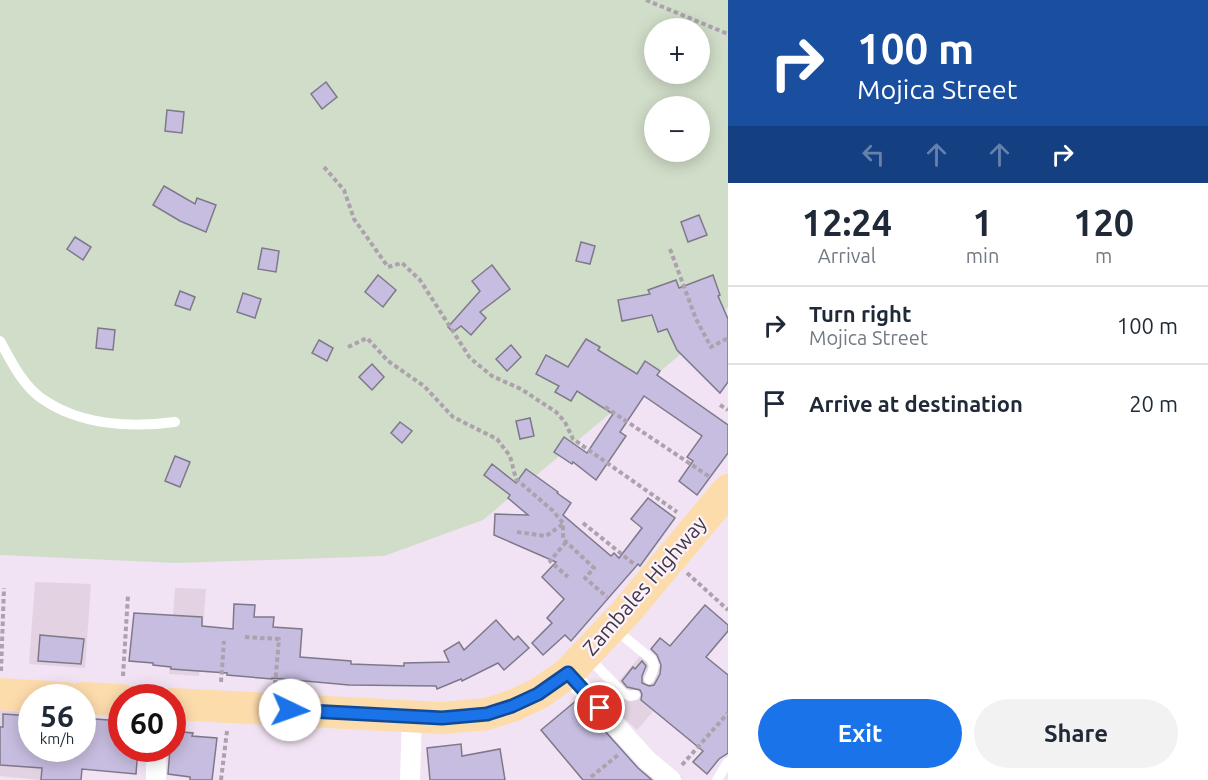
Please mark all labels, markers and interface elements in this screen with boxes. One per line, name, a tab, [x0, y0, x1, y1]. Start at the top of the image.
map controls	[644, 18, 710, 162]
button: +	[644, 18, 710, 84]
icon: right	[758, 24, 836, 102]
text: 100 m	[857, 25, 974, 72]
text: Mojica Street	[857, 74, 1017, 104]
button: −	[644, 96, 710, 162]
icon: left	[857, 138, 890, 171]
icon: ahead	[920, 138, 953, 171]
icon: ahead	[983, 138, 1016, 171]
icon: right	[1046, 138, 1079, 171]
text: 12:24	[802, 202, 892, 243]
text: 1	[972, 202, 993, 243]
text: 120	[1073, 202, 1134, 243]
text: Arrival	[818, 244, 876, 267]
text: min	[966, 244, 999, 267]
text: m	[1095, 244, 1112, 267]
text: Turn right	[809, 301, 911, 326]
icon: right	[758, 309, 791, 342]
text: 100 m	[1117, 313, 1178, 338]
text: Mojica Street	[809, 326, 928, 349]
icon: arrive	[758, 387, 791, 420]
text: Arrive at destination	[809, 391, 1023, 416]
text: 20 m	[1129, 391, 1178, 416]
street label: Zambales Highway	[577, 511, 711, 660]
position arrow	[258, 678, 322, 742]
pin	[574, 682, 625, 733]
speed limit sign: 60	[108, 684, 186, 762]
icon: arrive	[583, 691, 616, 724]
text: 56	[40, 699, 74, 733]
button: Exit	[758, 699, 962, 768]
button: Share	[974, 699, 1178, 768]
text: km/h	[40, 730, 74, 747]

